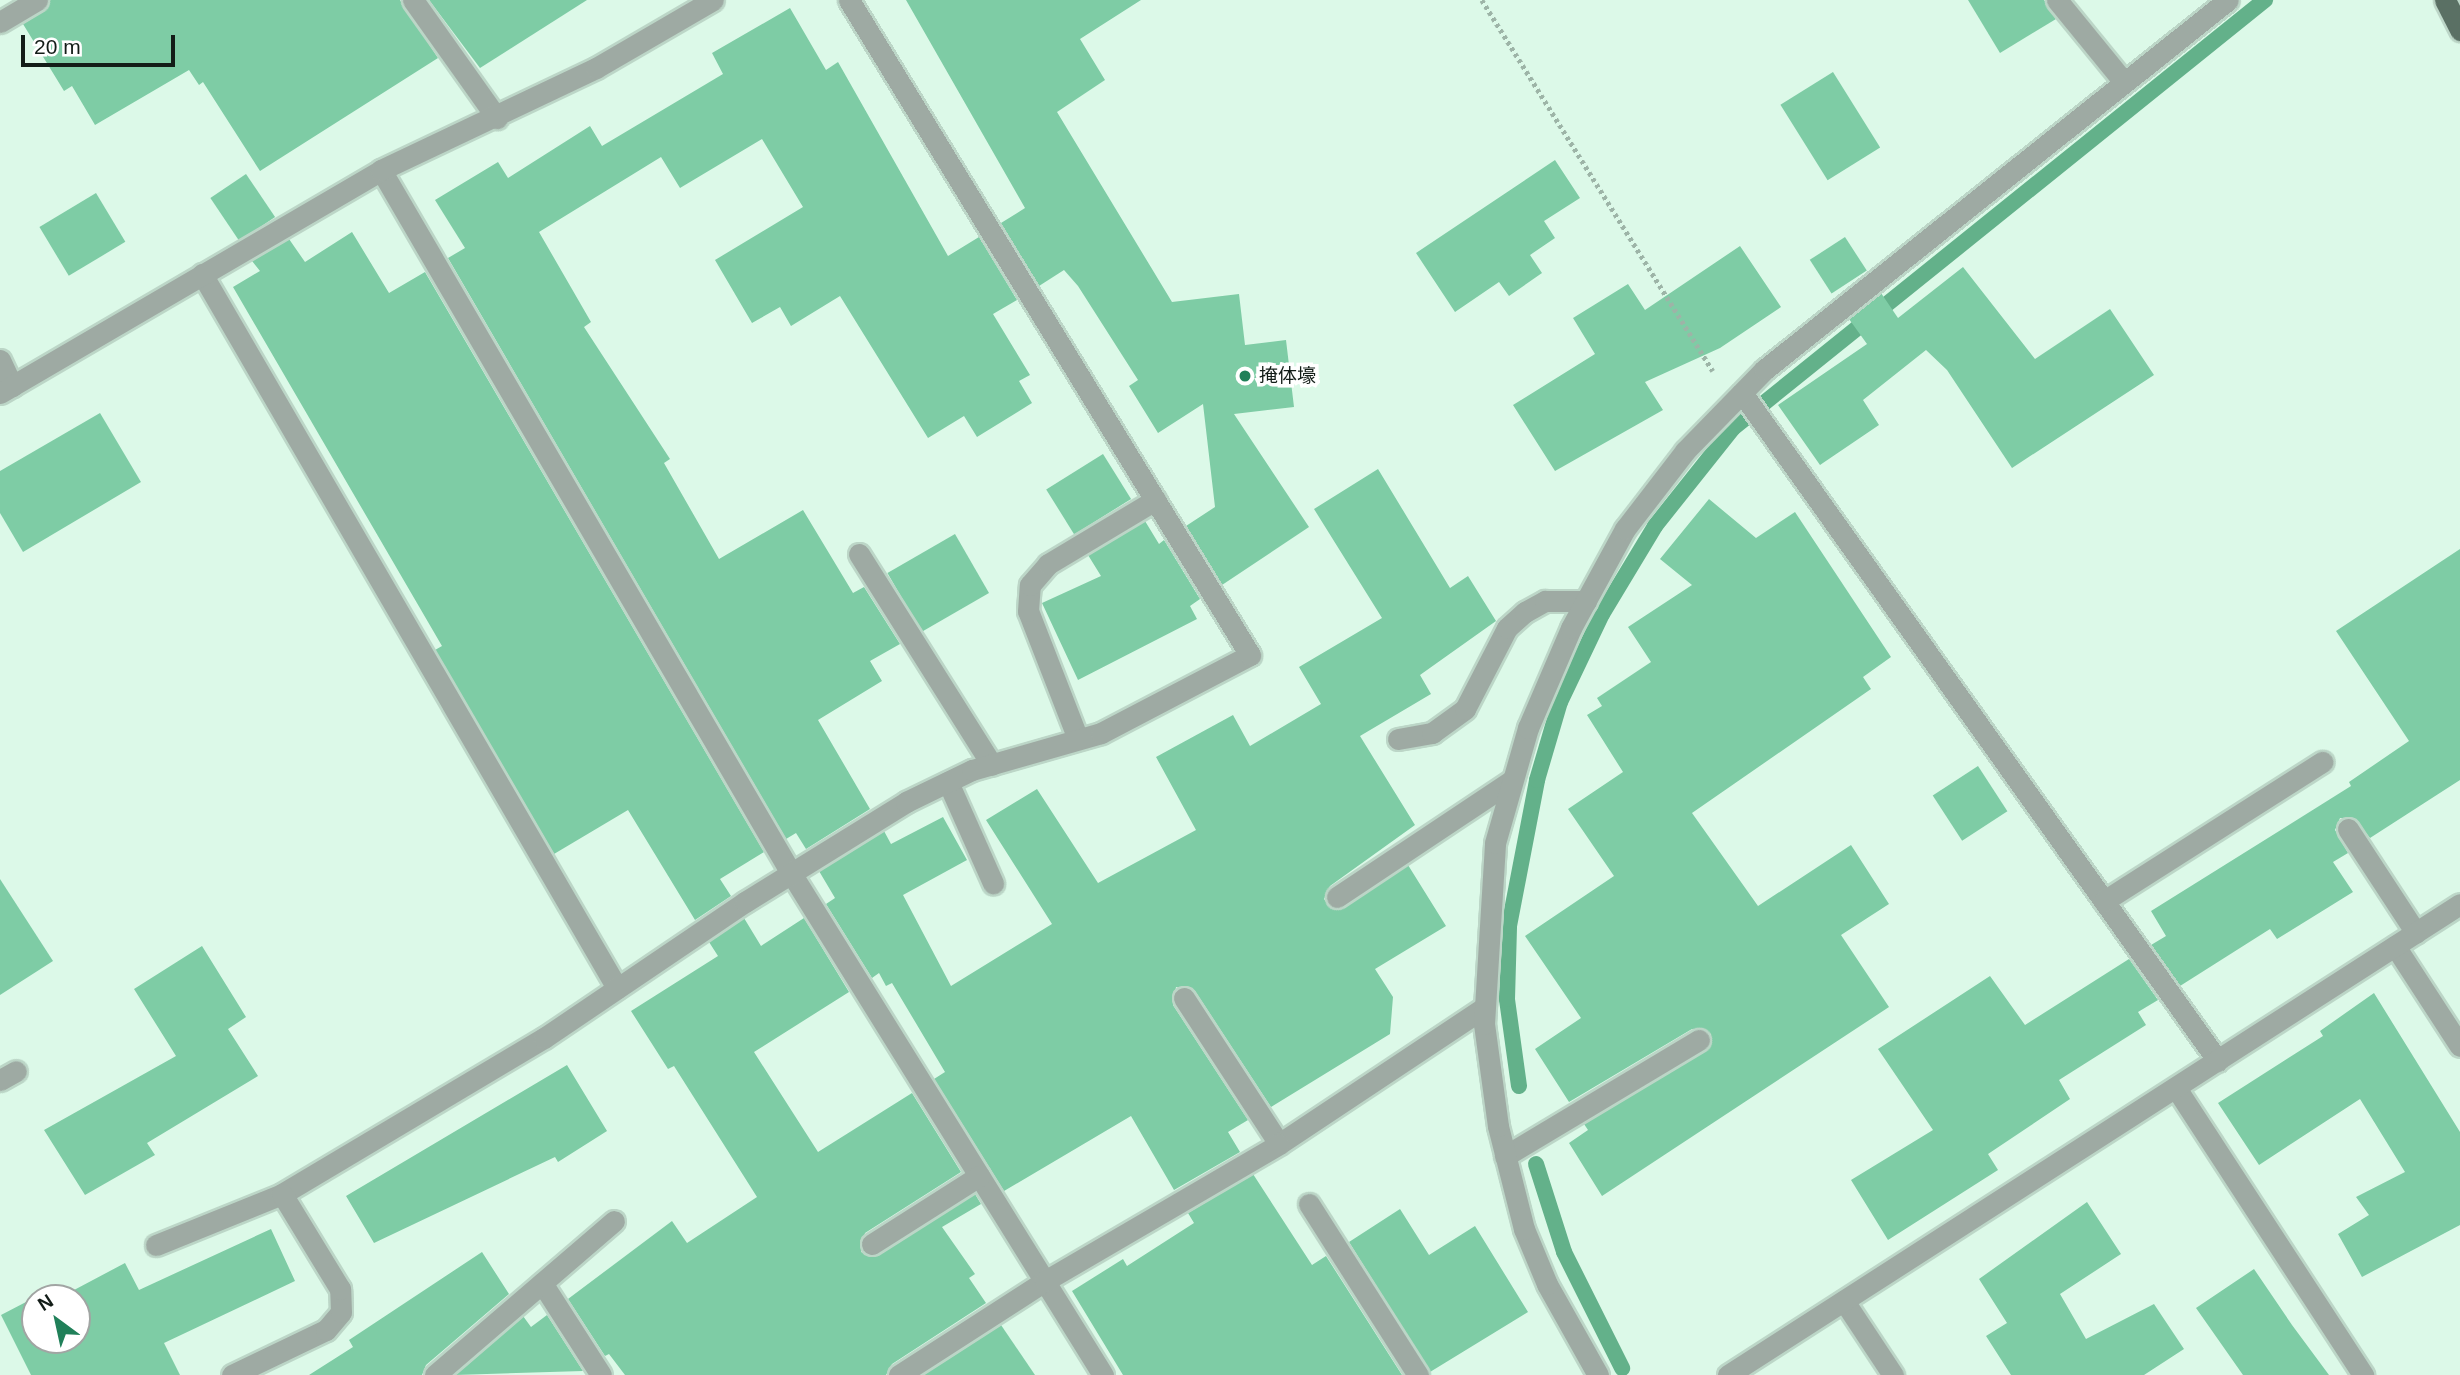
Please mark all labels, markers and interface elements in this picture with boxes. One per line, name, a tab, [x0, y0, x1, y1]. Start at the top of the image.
scale bar	[24, 21, 178, 65]
text: 20 m	[34, 35, 81, 58]
place label: 掩体壕	[1259, 365, 1316, 387]
marker: 掩体壕	[1237, 368, 1253, 384]
north arrow	[21, 1284, 91, 1354]
text: N	[34, 1290, 57, 1315]

